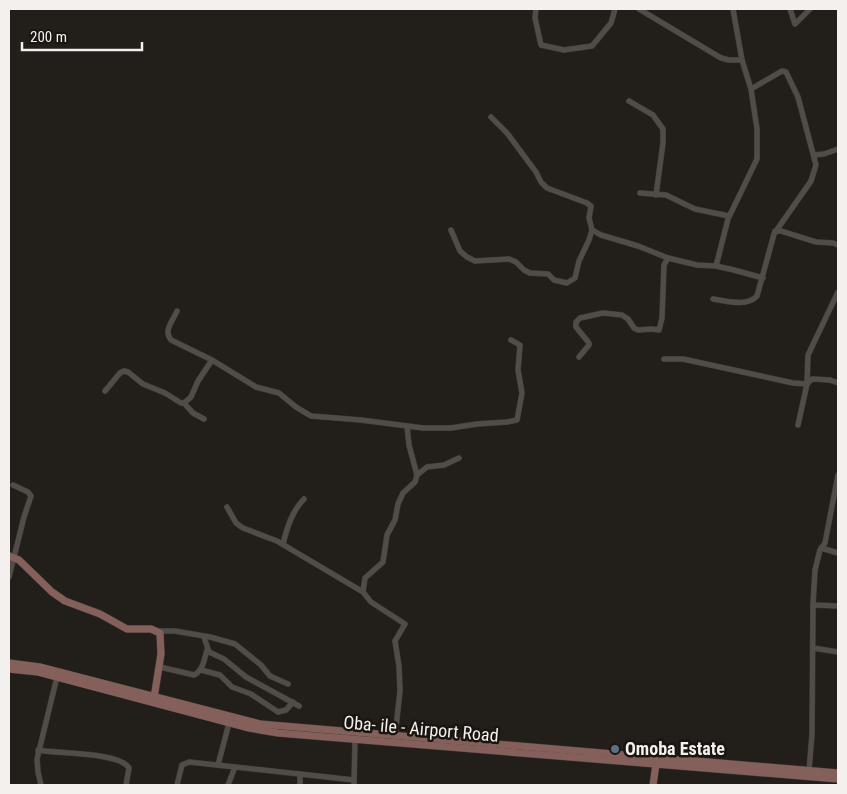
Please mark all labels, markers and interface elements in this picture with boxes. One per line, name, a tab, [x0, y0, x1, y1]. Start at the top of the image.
scale bar	[22, 20, 142, 52]
text: 200 m	[30, 28, 67, 46]
street label: Oba- ile - Airport Road	[343, 711, 500, 746]
place label: Omoba Estate	[625, 738, 725, 759]
marker: Omoba Estate	[609, 743, 621, 755]

